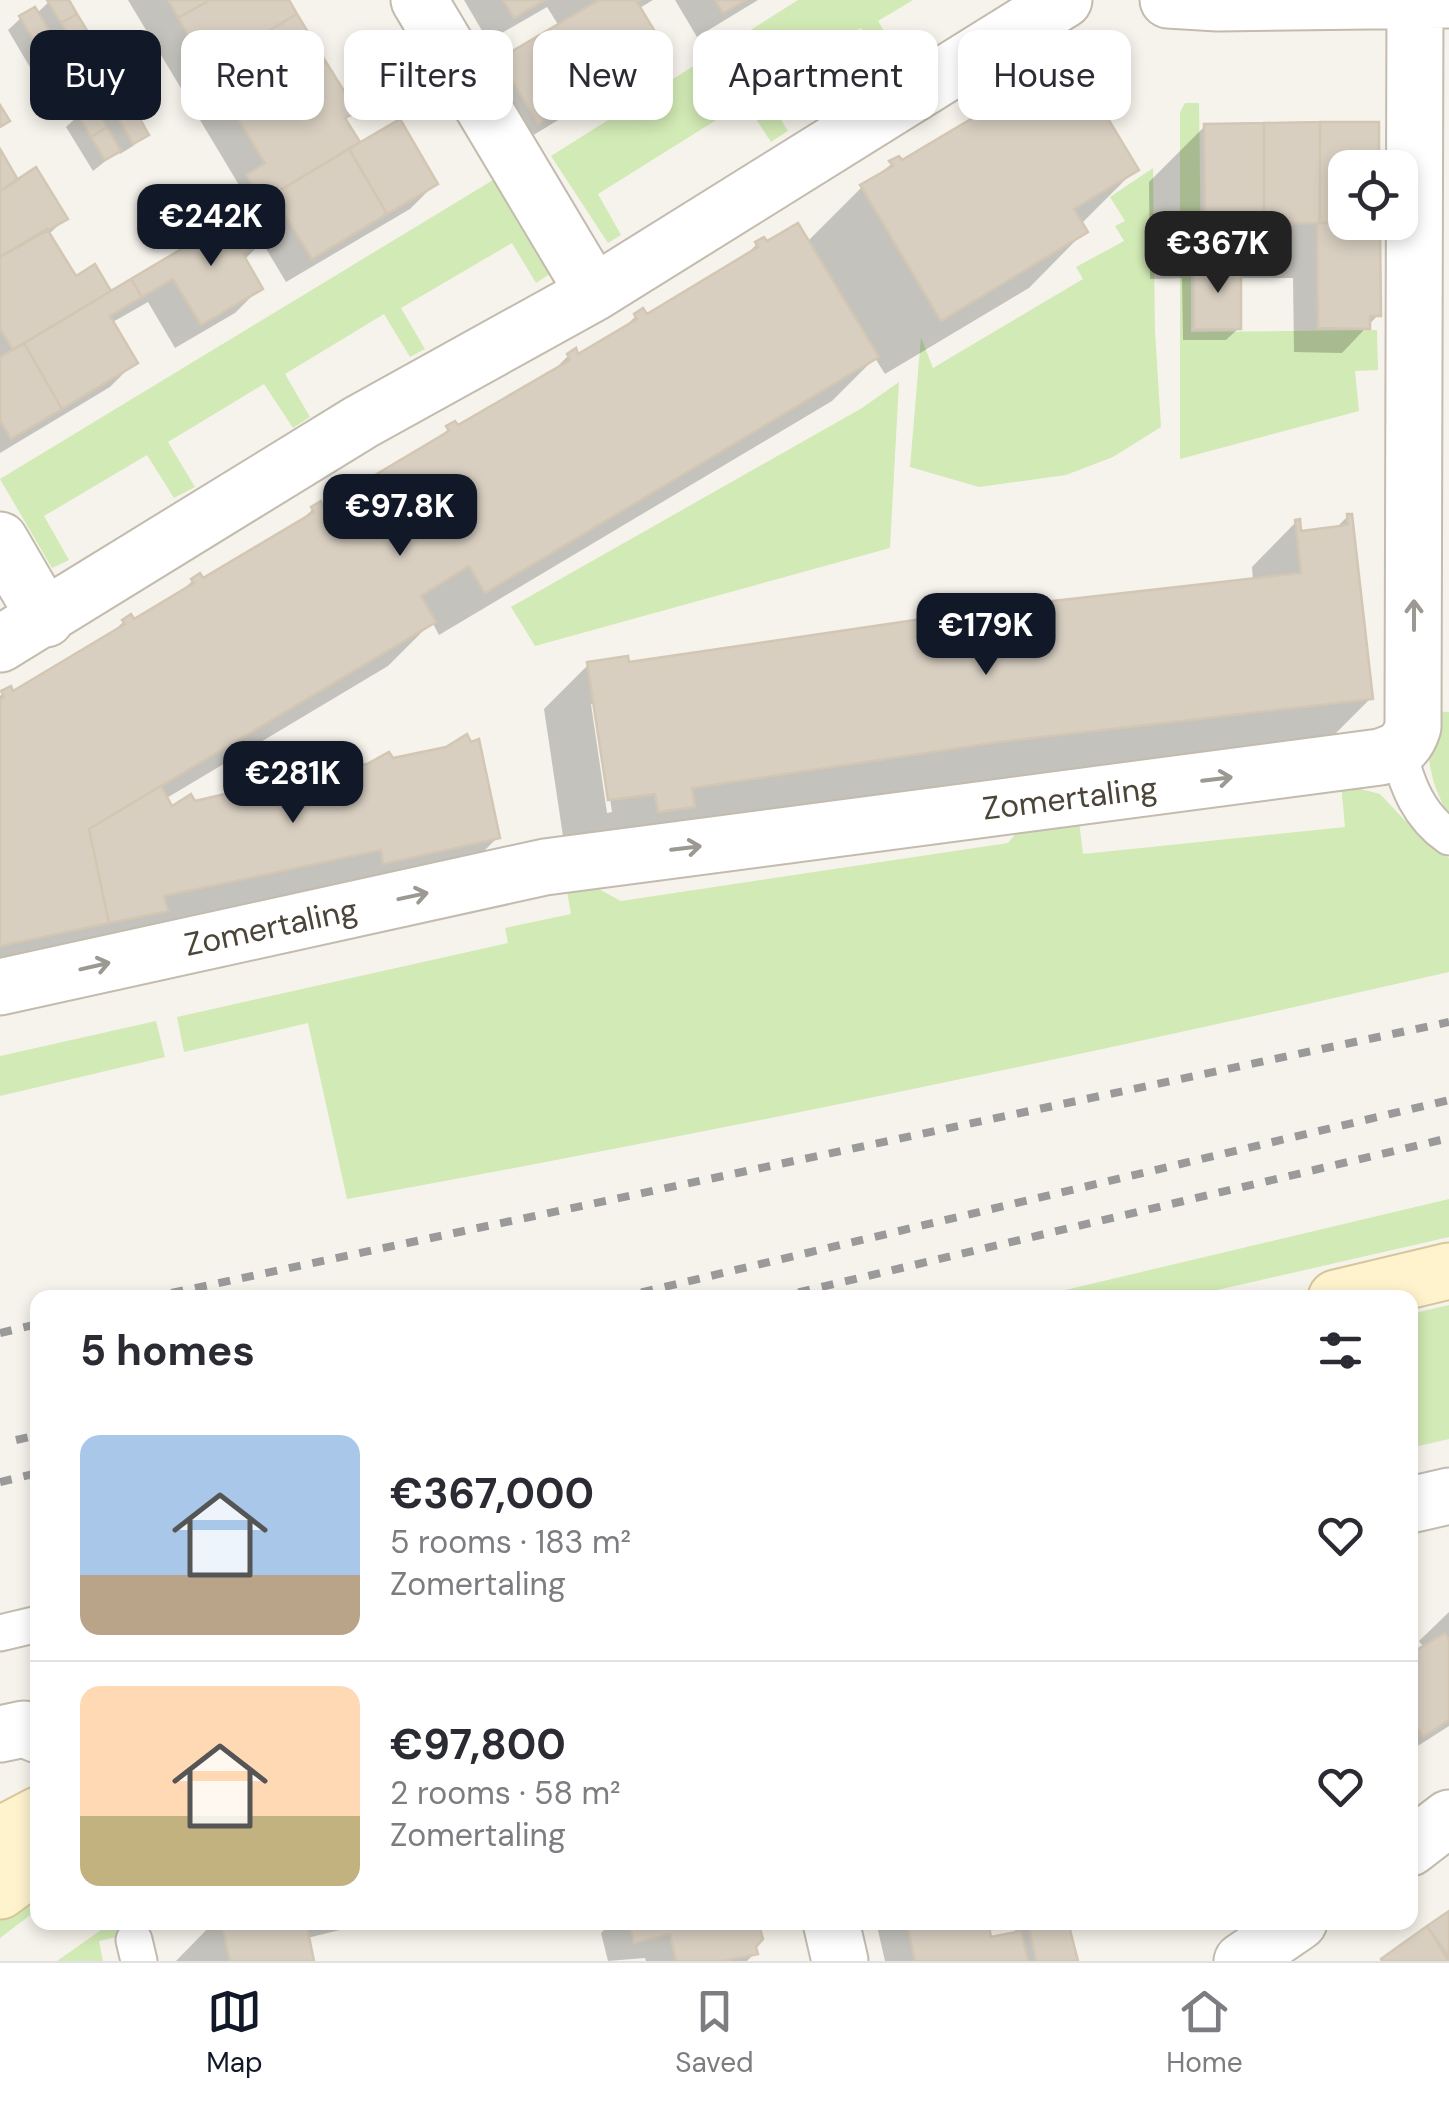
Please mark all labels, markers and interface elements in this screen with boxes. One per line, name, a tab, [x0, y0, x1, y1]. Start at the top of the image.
chip: Buy	[30, 30, 161, 120]
chip: Rent	[181, 30, 324, 120]
chip: Filters	[344, 30, 513, 120]
chip: New	[533, 30, 673, 120]
chip: Apartment	[693, 30, 938, 120]
chip: House	[958, 30, 1131, 120]
map controls	[1328, 150, 1418, 240]
button: locate	[1328, 150, 1418, 240]
pin: €242K	[141, 184, 281, 269]
text: €242K	[159, 195, 263, 237]
pin: €367K	[1148, 211, 1288, 296]
text: €367K	[1167, 222, 1269, 264]
pin: €97.8K	[319, 474, 481, 559]
text: €97.8K	[345, 485, 455, 527]
pin: €179K	[916, 593, 1056, 678]
one-way arrow	[1404, 600, 1424, 632]
text: €179K	[939, 604, 1033, 646]
pin: €281K	[223, 741, 363, 826]
text: €281K	[245, 752, 341, 794]
street label: Zomertaling	[980, 766, 1160, 830]
one-way arrow	[1200, 769, 1232, 787]
one-way arrow	[670, 838, 702, 857]
one-way arrow	[396, 886, 428, 904]
street label: Zomertaling	[181, 888, 361, 966]
one-way arrow	[78, 956, 110, 974]
text: 5 homes	[80, 1323, 255, 1378]
icon: filters	[1313, 1323, 1368, 1378]
text: €367,000	[390, 1466, 594, 1521]
icon: home	[160, 1475, 280, 1595]
icon: heart	[1313, 1508, 1368, 1563]
text: 5 rooms · 183 m²	[390, 1521, 631, 1563]
text: Zomertaling	[390, 1563, 566, 1605]
text: €97,800	[390, 1717, 566, 1772]
icon: home	[160, 1726, 280, 1846]
icon: heart	[1313, 1759, 1368, 1814]
text: 2 rooms · 58 m²	[390, 1772, 621, 1814]
text: Zomertaling	[390, 1814, 566, 1856]
tab: Map	[206, 1984, 263, 2081]
tab: Saved	[675, 1984, 754, 2081]
tab: Home	[1166, 1984, 1243, 2081]

